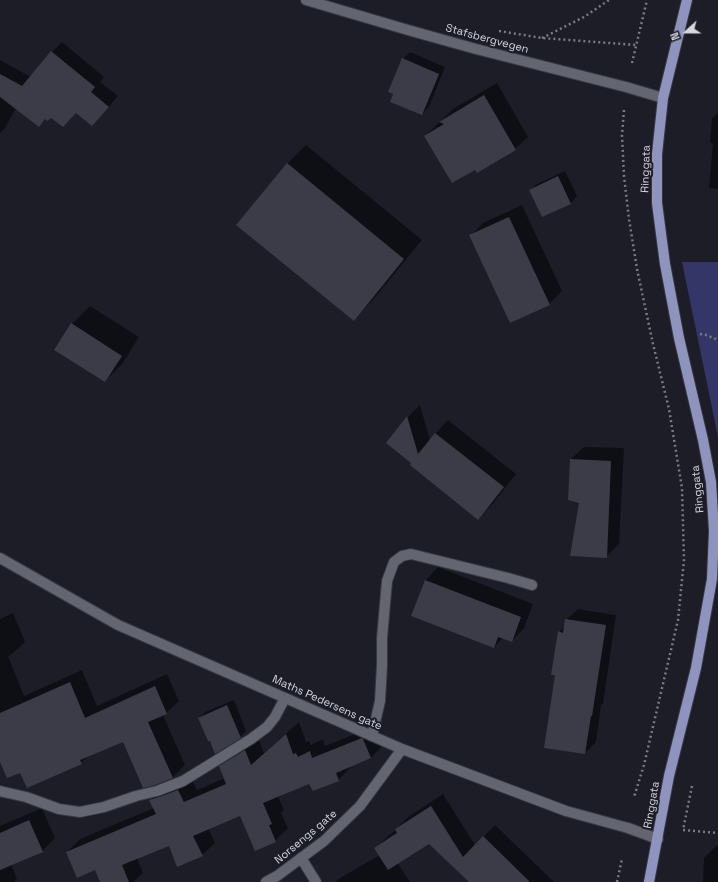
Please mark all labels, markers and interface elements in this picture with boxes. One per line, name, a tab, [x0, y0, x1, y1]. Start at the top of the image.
north arrow	[666, 12, 706, 52]
street label: Stafsbergvegen	[444, 22, 530, 56]
text: N	[667, 30, 683, 42]
street label: Ringgata	[639, 145, 653, 193]
street label: Ringgata	[689, 465, 707, 513]
street label: Maths Pedersens gate	[270, 673, 384, 733]
street label: Ringgata	[641, 780, 663, 830]
street label: Norsengs gate	[272, 807, 340, 867]

